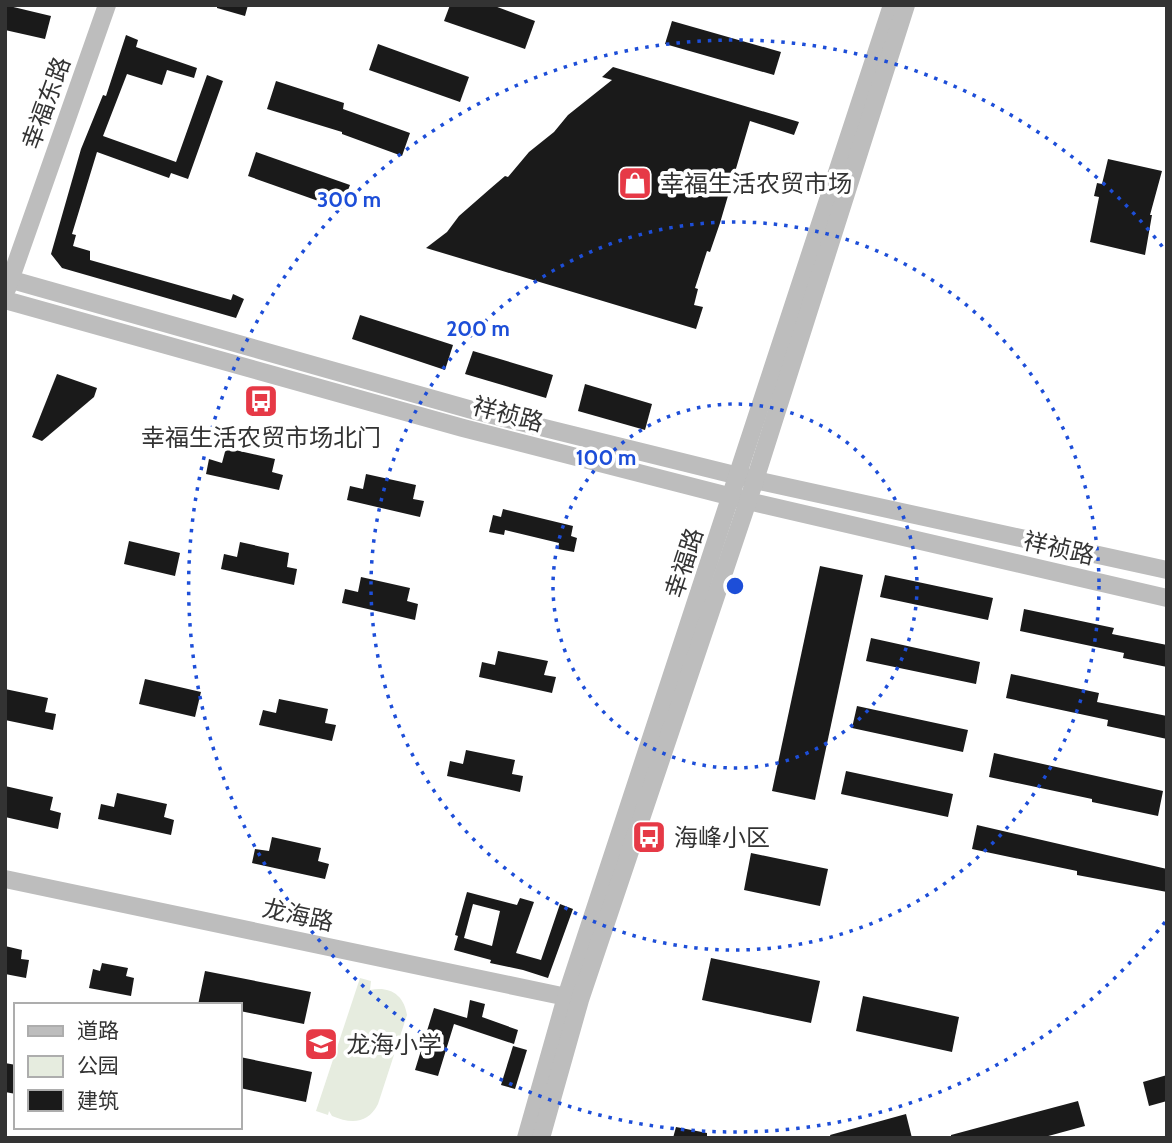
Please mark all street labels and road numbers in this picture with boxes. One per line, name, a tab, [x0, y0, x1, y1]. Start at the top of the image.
street label: 幸福东路	[16, 53, 76, 153]
street label: 祥祯路	[469, 391, 547, 437]
street label: 幸福路	[659, 524, 709, 602]
street label: 祥祯路	[1021, 526, 1097, 570]
street label: 龙海路	[260, 893, 336, 937]

